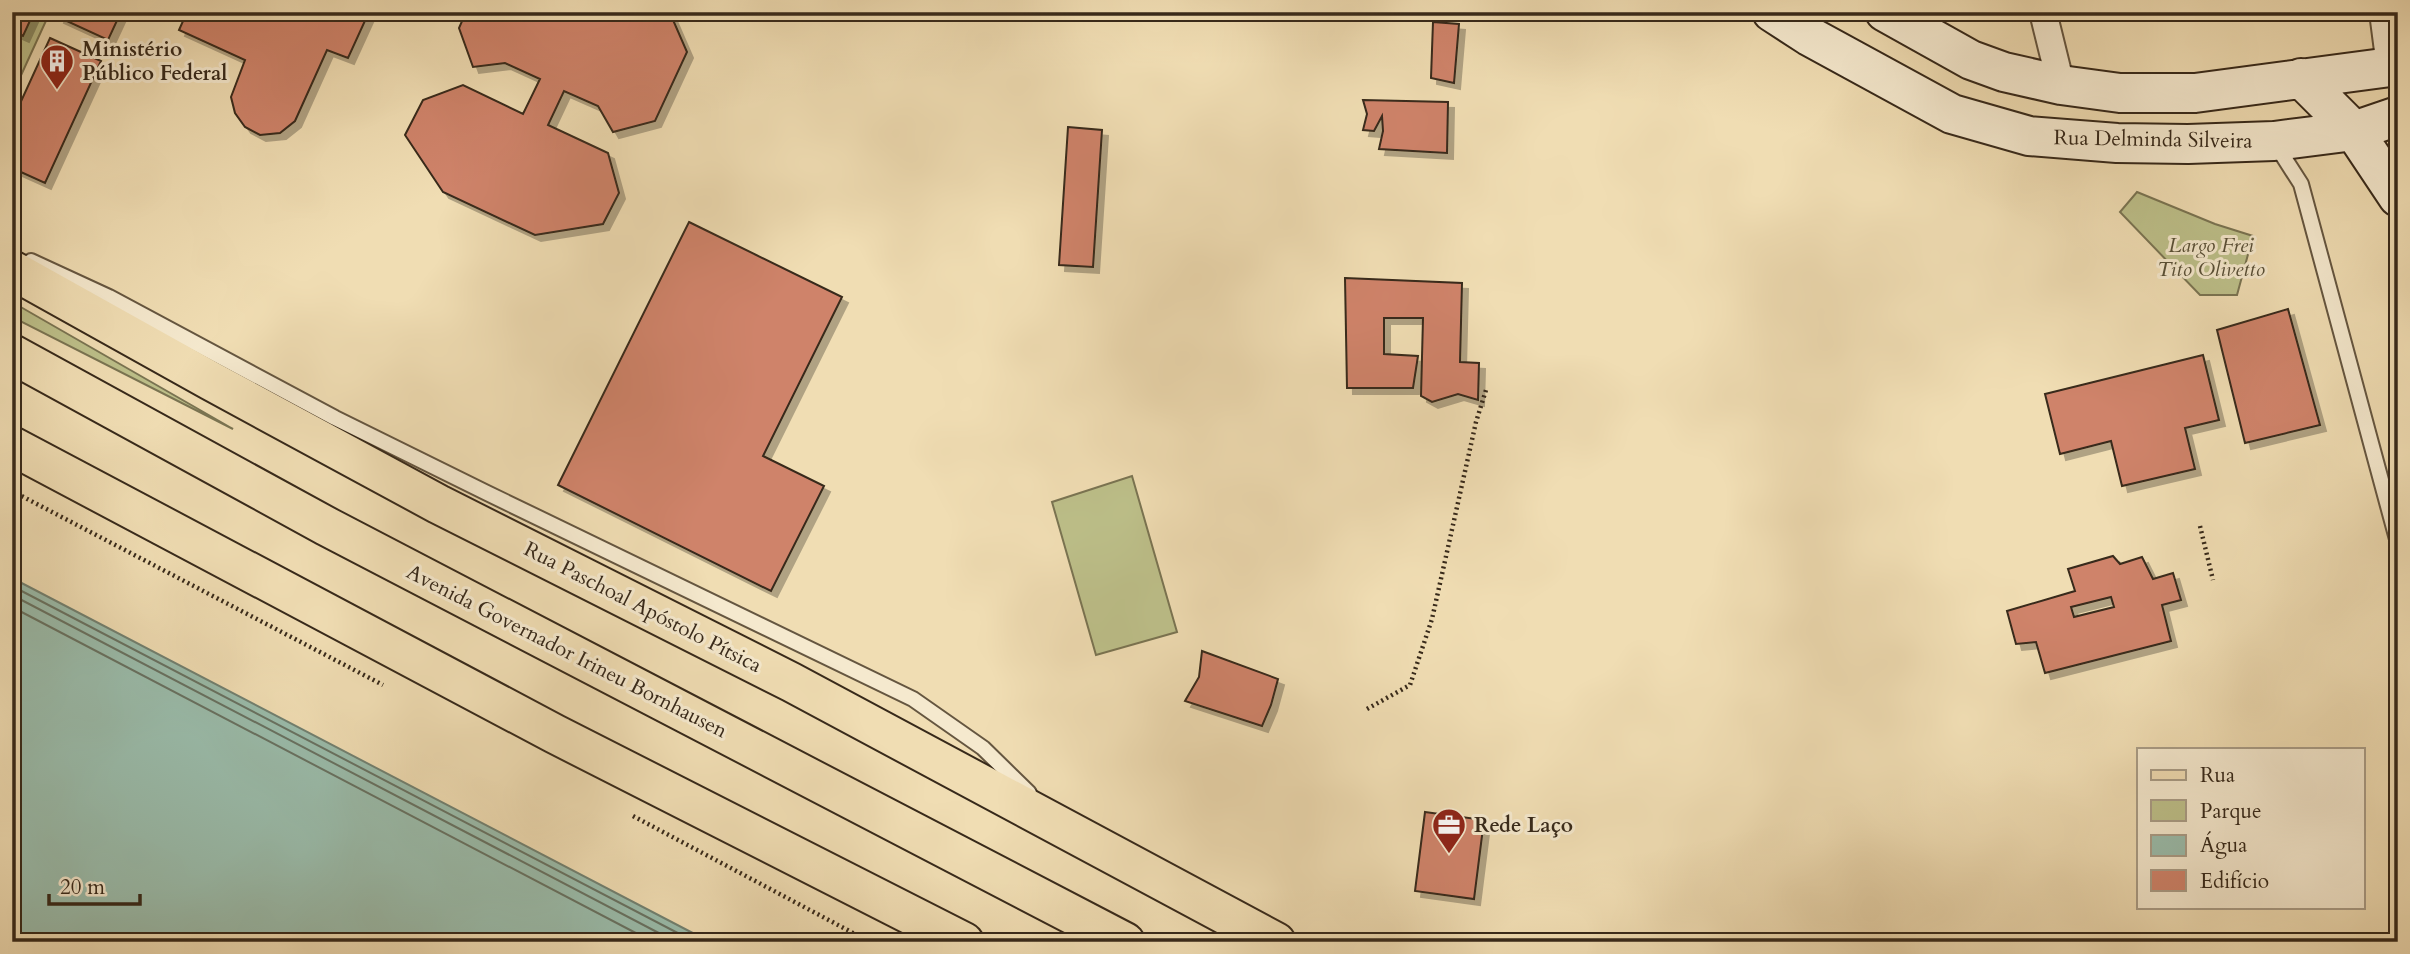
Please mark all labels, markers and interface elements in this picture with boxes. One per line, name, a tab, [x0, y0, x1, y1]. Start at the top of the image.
place label: Ministério Público Federal	[82, 35, 227, 88]
building icon: Ministério Público Federal	[38, 42, 76, 91]
street label: Rua Delminda Silveira	[2053, 123, 2253, 156]
park label: Largo Frei Tito Olivetto	[2157, 231, 2265, 284]
street label: Rua Paschoal Apóstolo Pítsica	[519, 535, 767, 680]
street label: Avenida Governador Irineu Bornhausen	[401, 558, 732, 745]
legend	[2137, 748, 2364, 908]
text: Rua	[2200, 761, 2235, 790]
text: Parque	[2200, 797, 2261, 826]
office icon: Rede Laço	[1430, 806, 1468, 855]
place label: Rede Laço	[1474, 811, 1573, 840]
text: Água	[2200, 831, 2247, 860]
scale bar	[49, 863, 140, 907]
text: Edifício	[2200, 867, 2269, 896]
text: 20 m	[60, 873, 105, 902]

